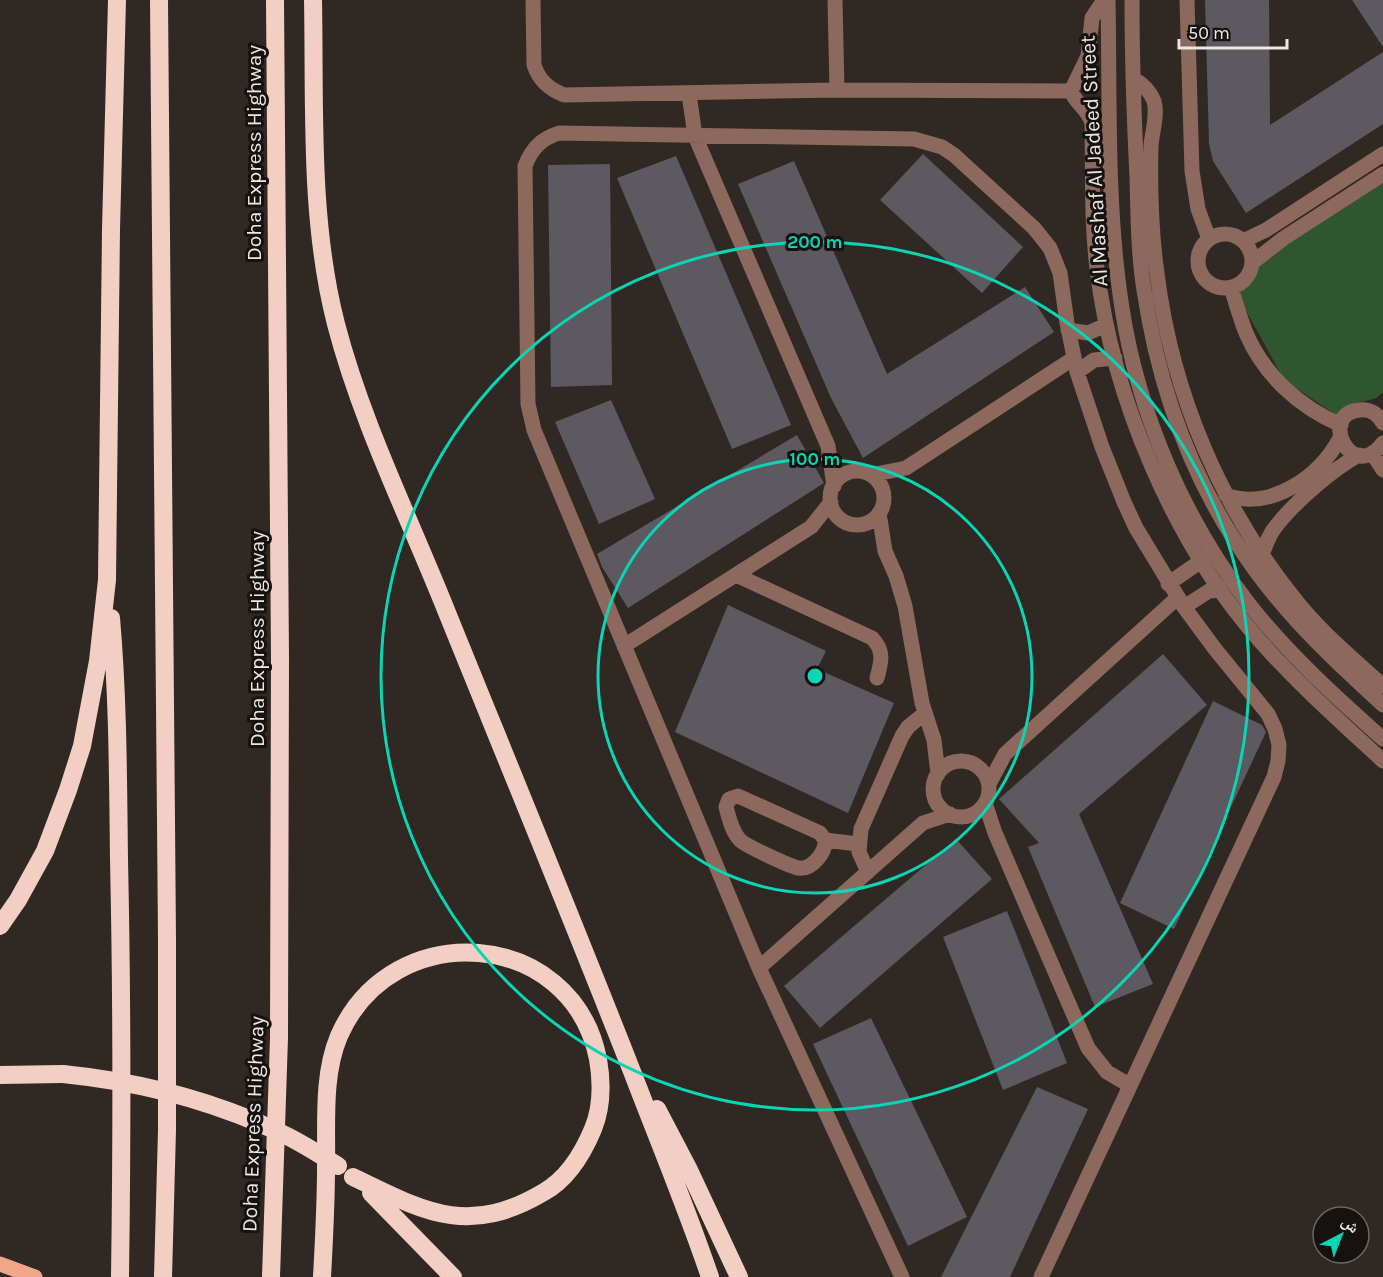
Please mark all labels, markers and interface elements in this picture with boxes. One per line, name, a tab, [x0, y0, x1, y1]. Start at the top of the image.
scale bar	[1179, 12, 1287, 50]
text: 50 m	[1188, 22, 1230, 44]
street label: Al Mashaf Al Jadeed Street	[1075, 35, 1113, 287]
street label: Doha Express Highway	[242, 45, 266, 261]
text: 200 m	[787, 231, 843, 253]
text: 100 m	[790, 448, 840, 470]
street label: Doha Express Highway	[245, 531, 269, 747]
centre of rings	[805, 666, 825, 686]
street label: Doha Express Highway	[237, 1015, 269, 1232]
north arrow	[1311, 1205, 1371, 1265]
text: ش	[1338, 1211, 1363, 1237]

